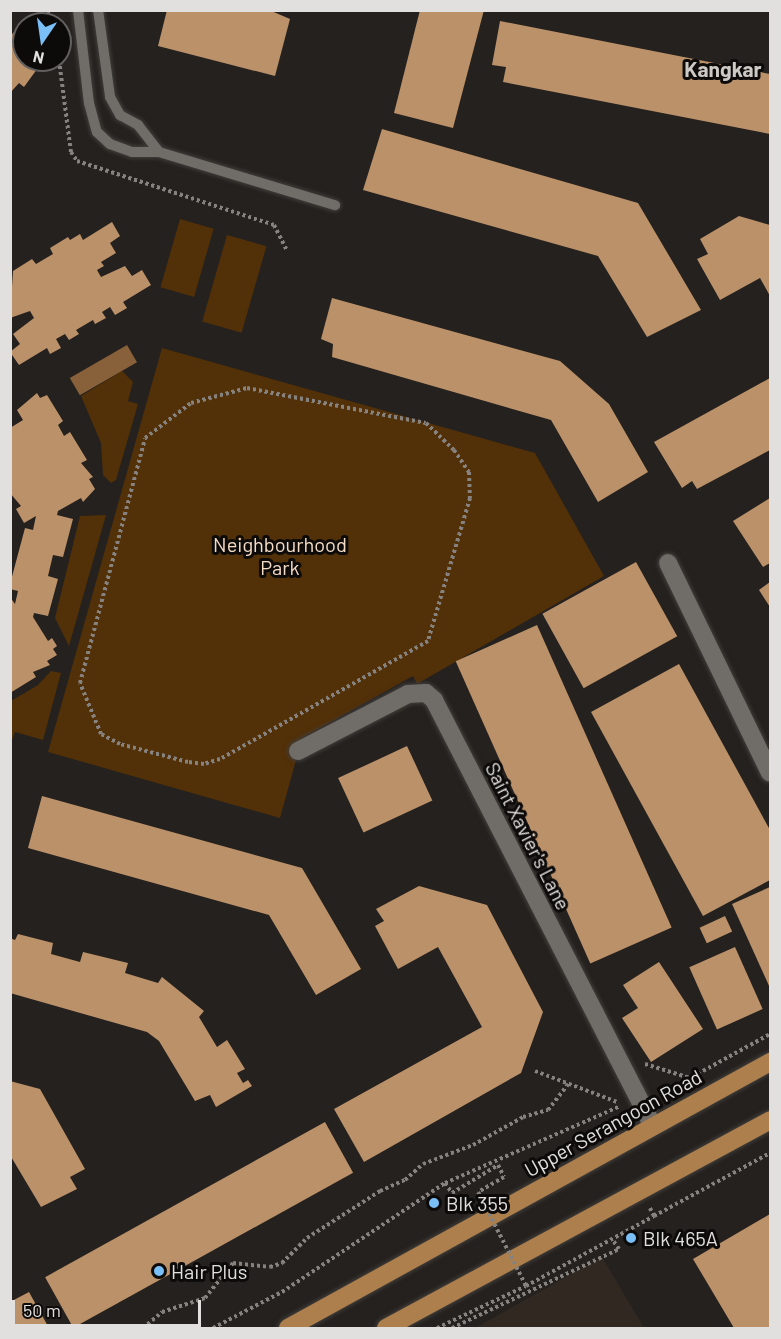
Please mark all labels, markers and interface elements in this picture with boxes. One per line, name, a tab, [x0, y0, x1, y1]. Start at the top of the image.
north arrow	[12, 12, 72, 72]
text: N	[31, 48, 46, 69]
district label: Kangkar	[684, 56, 762, 82]
park label: Neighbourhood Park	[213, 533, 347, 580]
street label: Saint Xavier's Lane	[480, 758, 576, 914]
street label: Upper Serangoon Road	[520, 1064, 706, 1182]
place label: Blk 355	[446, 1191, 508, 1215]
marker: Blk 355	[427, 1196, 441, 1210]
place label: Blk 465A	[643, 1226, 718, 1250]
marker: Blk 465A	[624, 1231, 638, 1245]
place label: Hair Plus	[171, 1259, 247, 1283]
marker: Hair Plus	[152, 1264, 166, 1278]
scale bar	[15, 1288, 204, 1326]
text: 50 m	[23, 1299, 61, 1321]

